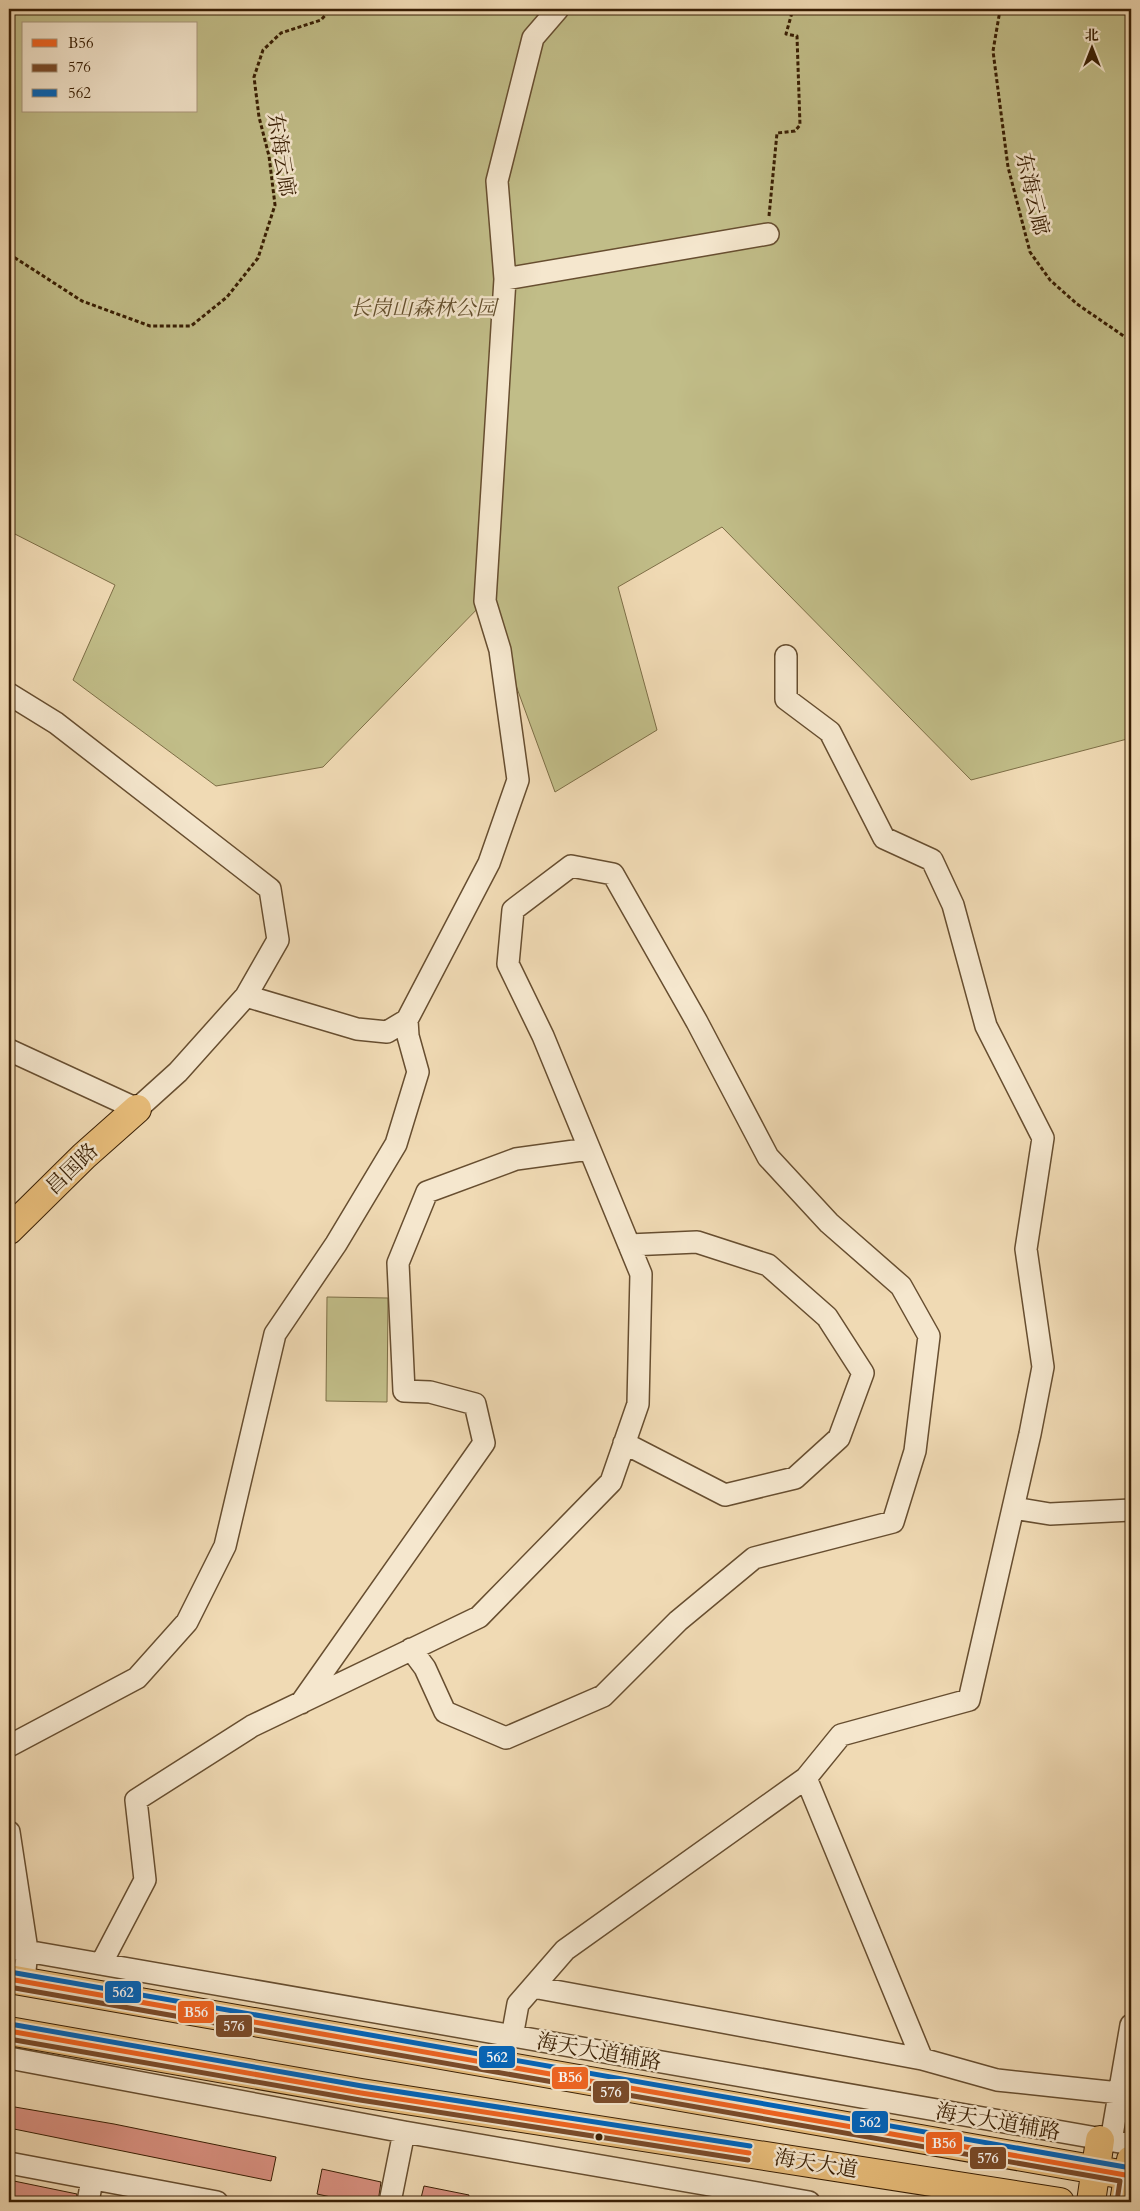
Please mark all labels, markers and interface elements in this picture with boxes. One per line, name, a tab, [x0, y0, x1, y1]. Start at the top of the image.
legend	[22, 22, 198, 112]
north arrow	[1068, 22, 1118, 72]
text: 北	[1085, 26, 1099, 45]
text: B56	[68, 33, 94, 53]
text: 576	[68, 57, 91, 77]
text: 562	[68, 83, 91, 103]
street label: 东海云廊	[260, 111, 302, 199]
street label: 东海云廊	[1008, 150, 1056, 238]
park label: 长岗山森林公园	[350, 294, 499, 323]
street label: 昌国路	[39, 1137, 105, 1201]
line badge: 562	[104, 1980, 142, 2004]
text: 562	[112, 1983, 134, 2002]
line badge: B56	[177, 2000, 215, 2024]
text: B56	[184, 2003, 208, 2022]
line badge: 576	[215, 2014, 253, 2038]
text: 576	[223, 2017, 245, 2036]
street label: 海天大道辅路	[534, 2027, 664, 2077]
line badge: 562	[478, 2045, 516, 2069]
text: 562	[486, 2048, 508, 2067]
line badge: B56	[551, 2066, 589, 2090]
text: B56	[558, 2068, 582, 2087]
line badge: 576	[592, 2080, 630, 2104]
text: 576	[600, 2083, 622, 2102]
street label: 海天大道辅路	[933, 2097, 1063, 2147]
line badge: 562	[851, 2110, 889, 2134]
text: 562	[859, 2113, 881, 2132]
line badge: B56	[925, 2131, 963, 2155]
unlabelled marker	[594, 2132, 604, 2142]
text: B56	[932, 2134, 956, 2153]
street label: 海天大道	[772, 2143, 860, 2185]
line badge: 576	[969, 2146, 1007, 2170]
text: 576	[977, 2149, 999, 2168]

